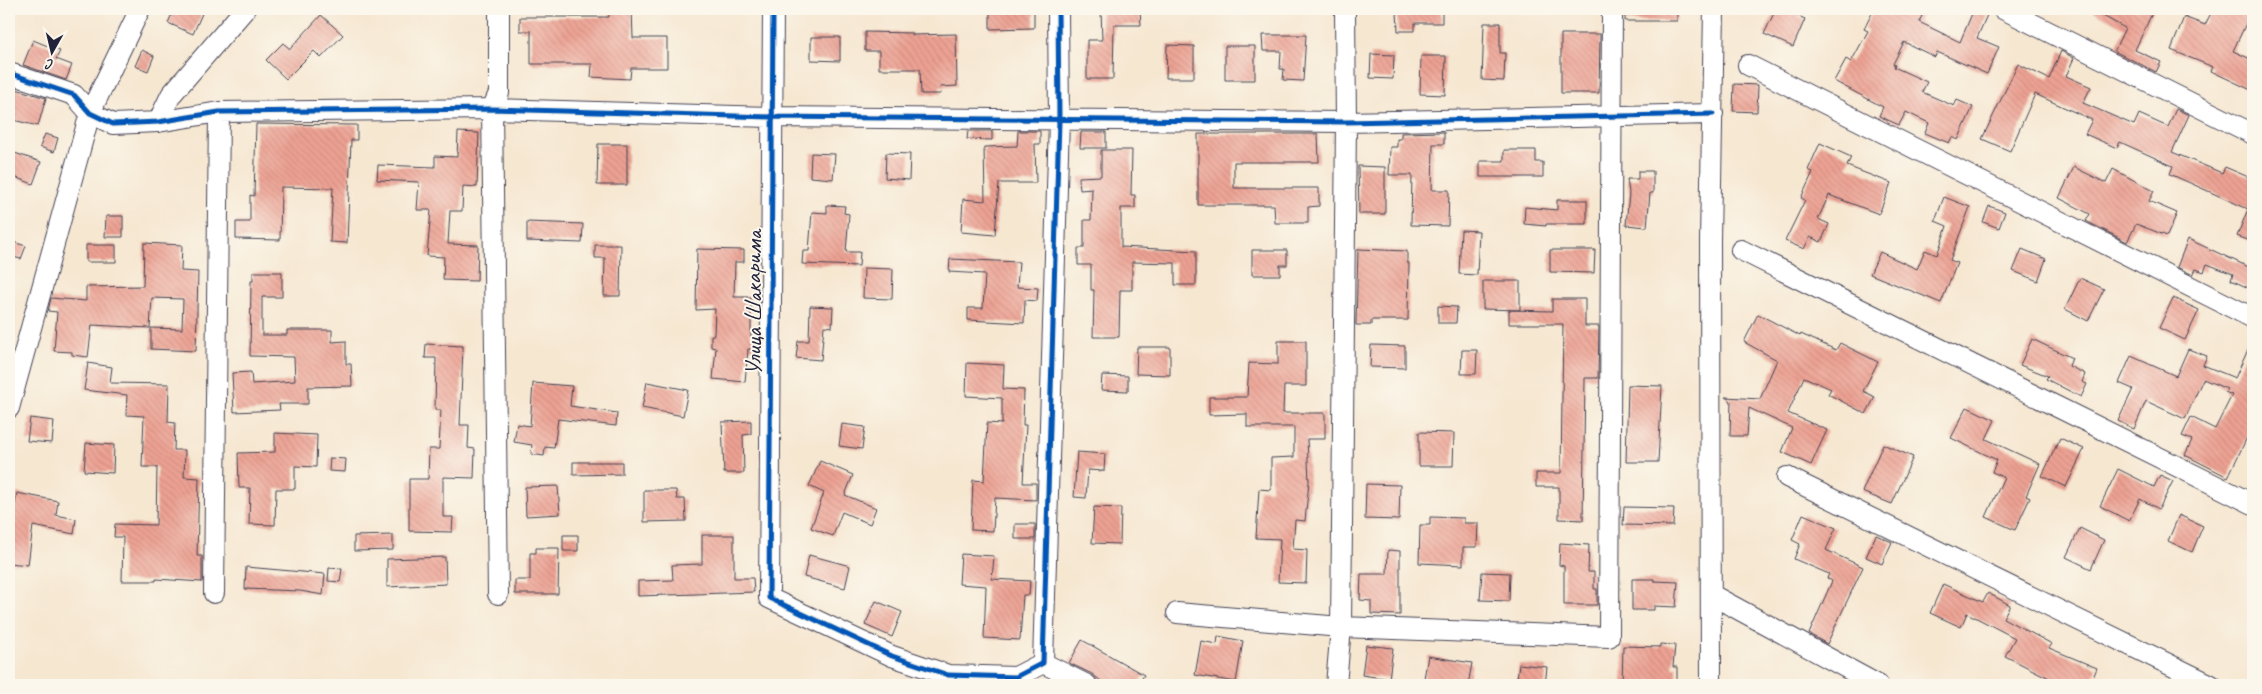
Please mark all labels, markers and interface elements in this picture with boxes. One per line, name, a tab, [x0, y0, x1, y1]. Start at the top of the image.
north arrow	[28, 28, 78, 78]
text: С	[44, 55, 55, 73]
street label: Улица Шакарима	[738, 228, 768, 376]

